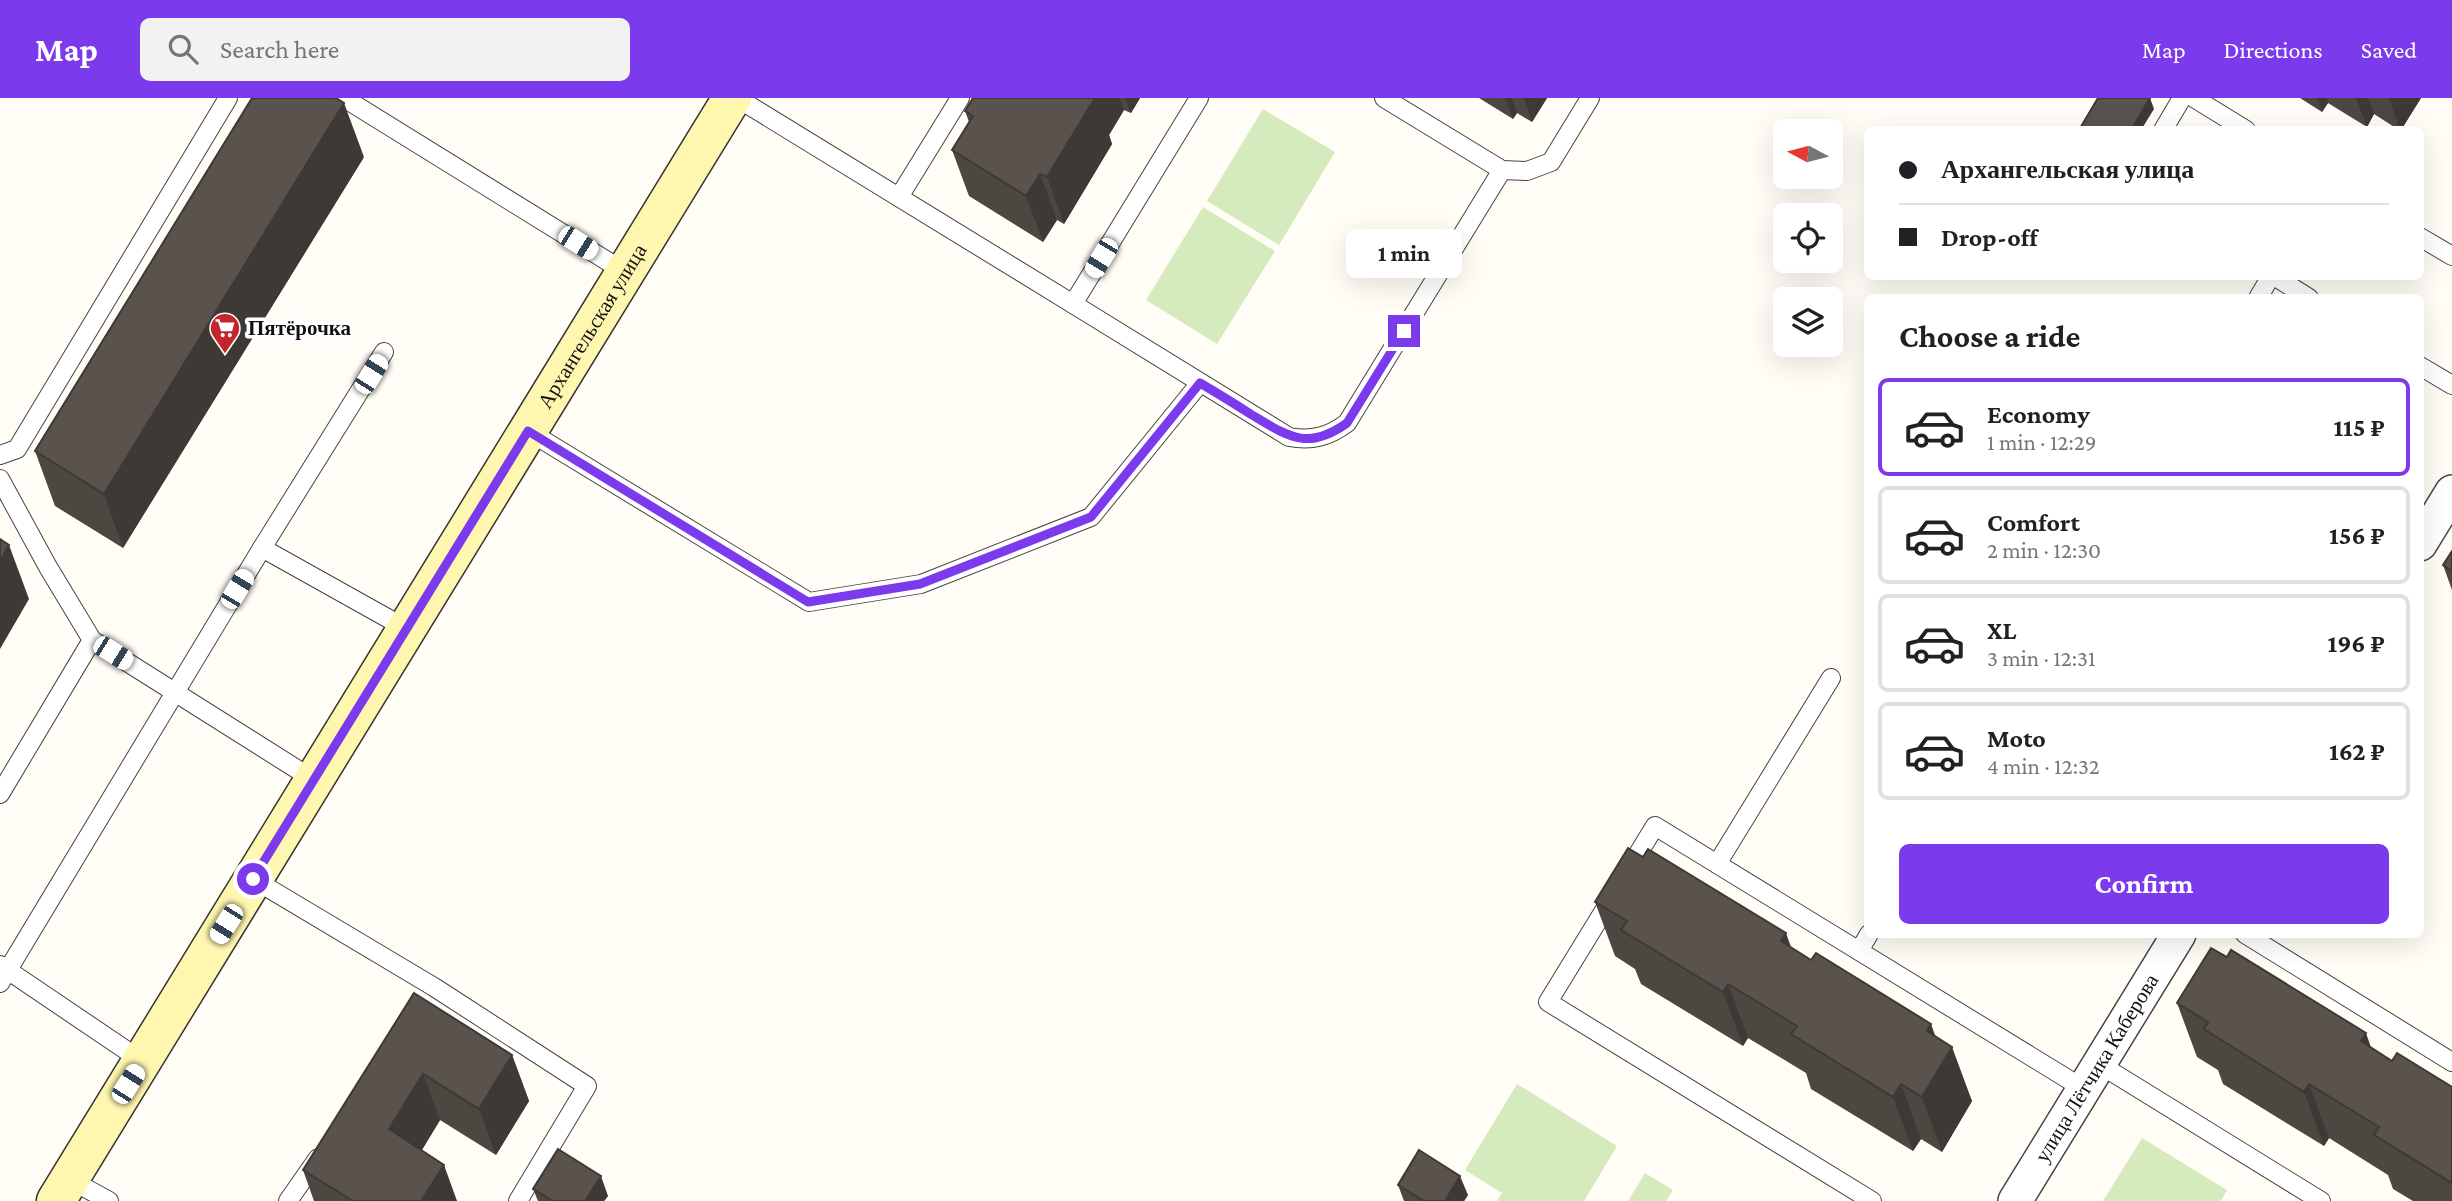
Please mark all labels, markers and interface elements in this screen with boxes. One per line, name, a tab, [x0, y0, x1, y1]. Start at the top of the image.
search box	[140, 18, 630, 81]
icon: search	[164, 30, 202, 68]
text: Map	[35, 31, 98, 68]
text: Search here	[220, 35, 339, 64]
text: Map	[2142, 36, 2186, 63]
text: Directions	[2224, 36, 2323, 63]
text: Saved	[2361, 36, 2417, 63]
north arrow	[1773, 119, 1843, 189]
map controls	[1773, 119, 1843, 357]
text: Архангельская улица	[1941, 155, 2194, 184]
button: locate	[1773, 203, 1843, 273]
car	[555, 223, 602, 263]
text: Drop-off	[1941, 223, 2038, 252]
callout: 1 min	[1346, 230, 1462, 278]
car	[1082, 235, 1121, 281]
street label: Архангельская улица	[533, 239, 652, 413]
text: 1 min	[1378, 240, 1430, 266]
button: layers	[1773, 287, 1843, 357]
supermarket icon: Пятёрочка	[208, 311, 242, 355]
route end	[1388, 315, 1420, 347]
place label: Пятёрочка	[248, 316, 352, 340]
text: Choose a ride	[1899, 318, 2080, 354]
car	[351, 351, 392, 397]
icon: car	[1903, 396, 1966, 459]
text: Economy	[1987, 400, 2090, 429]
text: 115 ₽	[2333, 413, 2385, 442]
text: 1 min · 12:29	[1987, 429, 2096, 455]
icon: car	[1903, 504, 1966, 567]
text: Comfort	[1987, 508, 2080, 537]
text: 156 ₽	[2329, 521, 2385, 550]
text: 2 min · 12:30	[1987, 537, 2101, 563]
car	[218, 566, 257, 612]
icon: car	[1903, 612, 1966, 675]
text: XL	[1987, 616, 2016, 645]
text: 196 ₽	[2327, 629, 2385, 658]
car	[90, 633, 137, 673]
text: 3 min · 12:31	[1987, 645, 2096, 671]
icon: car	[1903, 720, 1966, 783]
text: Moto	[1987, 724, 2046, 753]
text: 162 ₽	[2329, 737, 2385, 766]
text: 4 min · 12:32	[1987, 753, 2100, 779]
button: Confirm	[1899, 844, 2389, 924]
route start	[237, 863, 269, 895]
car	[206, 901, 247, 947]
street label: улица Лётчика Каберова	[2030, 969, 2164, 1167]
car	[108, 1061, 149, 1107]

